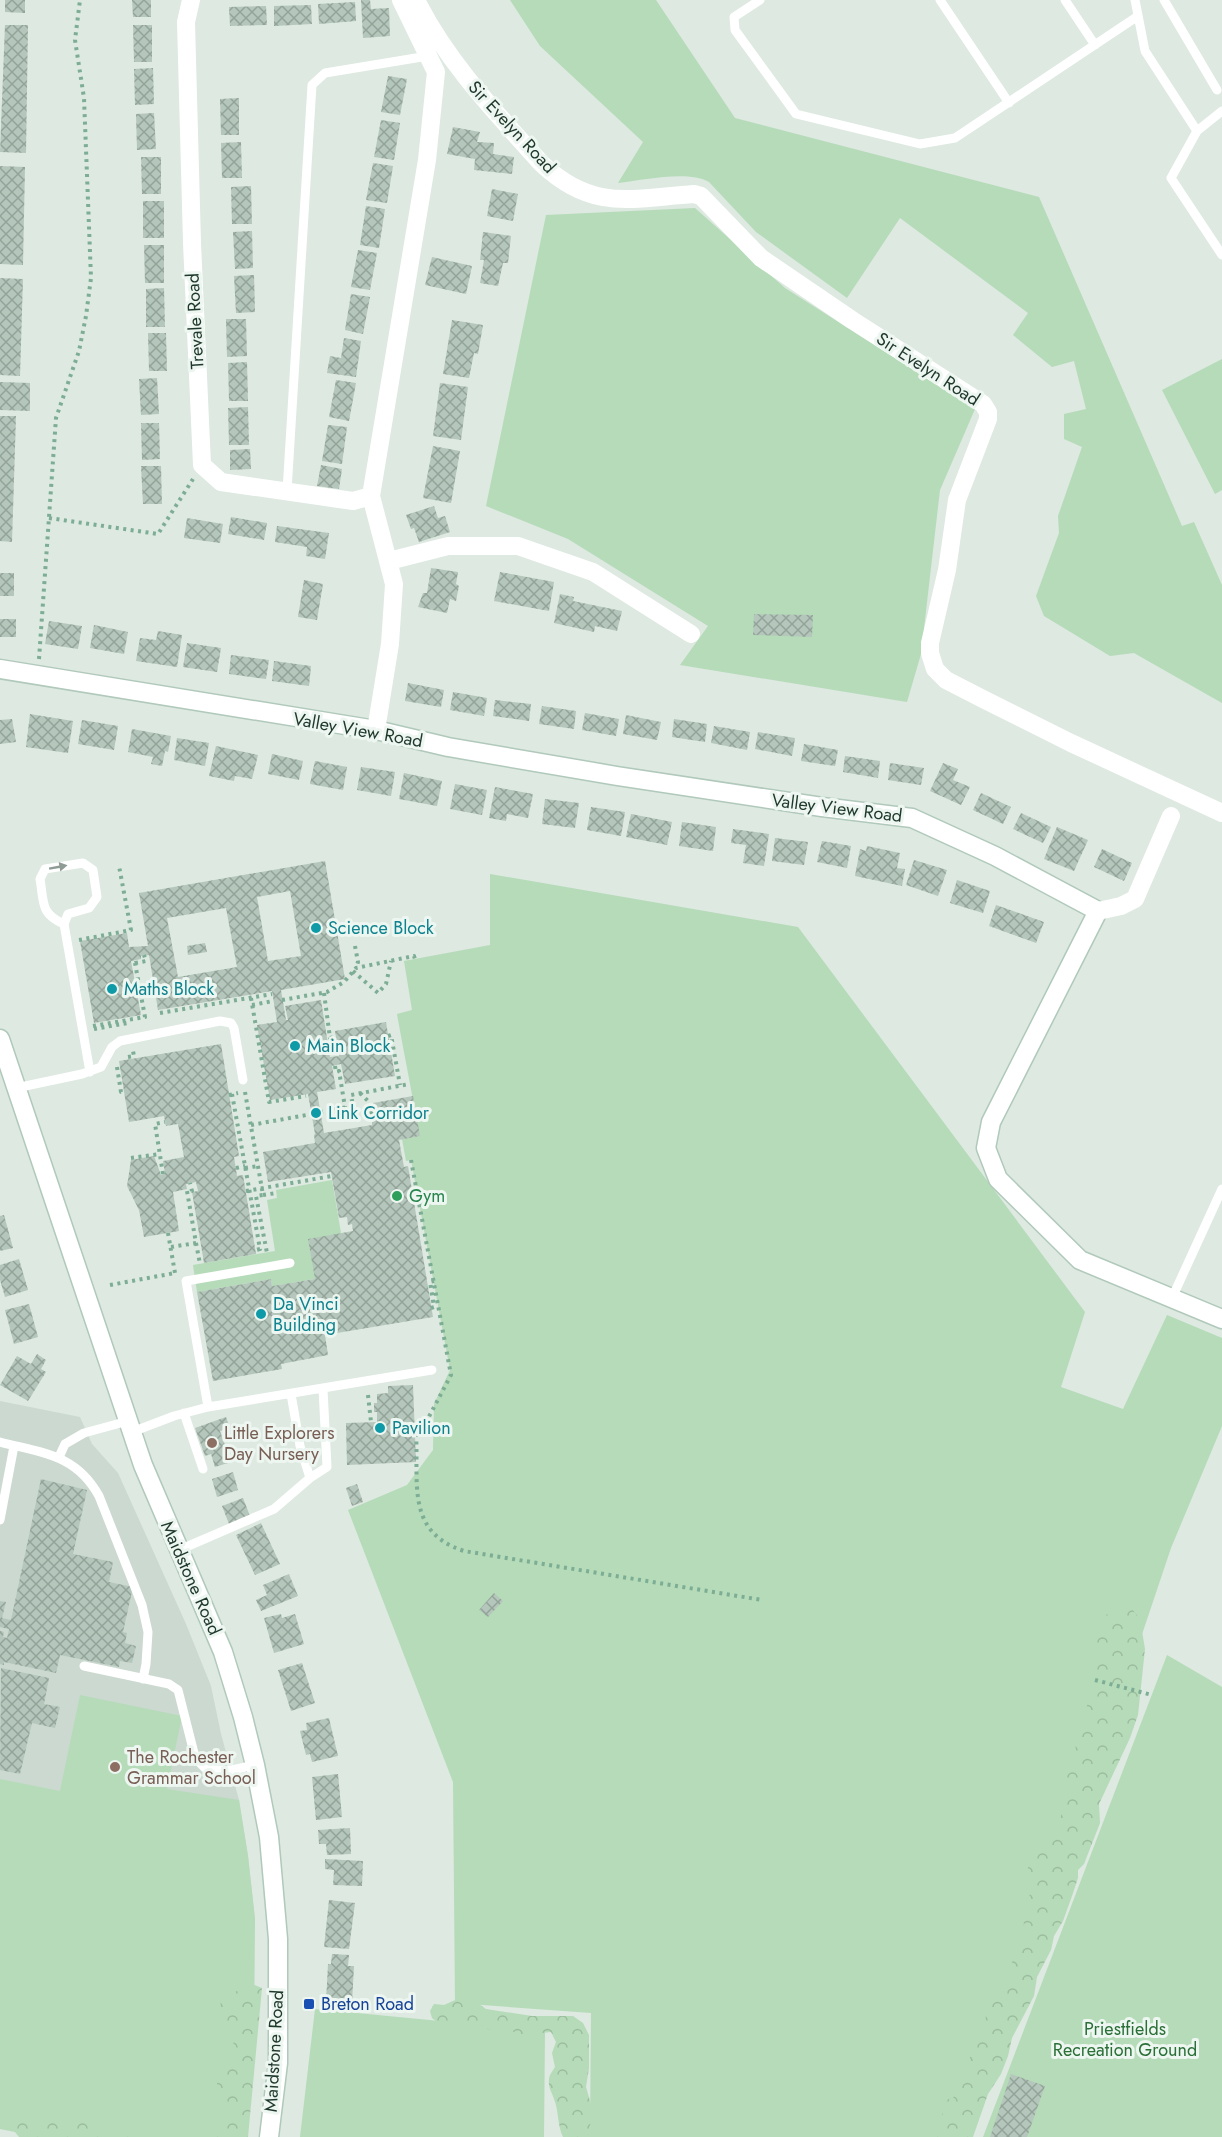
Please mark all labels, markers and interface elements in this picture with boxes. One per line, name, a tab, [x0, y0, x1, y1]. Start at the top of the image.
street label: Sir Evelyn Road	[462, 75, 562, 179]
street label: Trevale Road	[180, 272, 210, 370]
street label: Sir Evelyn Road	[871, 326, 985, 412]
street label: Valley View Road	[291, 706, 425, 754]
street label: Valley View Road	[770, 787, 904, 829]
one-way arrow	[48, 862, 67, 871]
place label: Science Block	[328, 915, 434, 941]
marker: Science Block	[309, 921, 323, 935]
place label: Maths Block	[124, 976, 214, 1002]
marker: Maths Block	[105, 982, 119, 996]
place label: Main Block	[307, 1033, 390, 1059]
marker: Main Block	[288, 1039, 302, 1053]
place label: Link Corridor	[328, 1100, 430, 1126]
marker: Link Corridor	[309, 1106, 323, 1120]
place label: Gym	[409, 1183, 445, 1209]
marker: Gym	[390, 1189, 404, 1203]
place label: Da Vinci Building	[273, 1291, 339, 1338]
marker: Da Vinci Building	[254, 1307, 268, 1321]
place label: Pavilion	[392, 1415, 451, 1441]
place label: Little Explorers Day Nursery	[224, 1420, 335, 1467]
marker: Pavilion	[373, 1421, 387, 1435]
marker: Little Explorers Day Nursery	[205, 1436, 219, 1450]
street label: Maidstone Road	[154, 1517, 228, 1639]
place label: The Rochester Grammar School	[127, 1744, 256, 1791]
marker: The Rochester Grammar School	[108, 1760, 122, 1774]
street label: Maidstone Road	[258, 1989, 290, 2113]
place label: Breton Road	[321, 1991, 414, 2017]
marker: Breton Road	[302, 1997, 316, 2011]
park label: Priestfields Recreation Ground	[1053, 2016, 1197, 2063]

